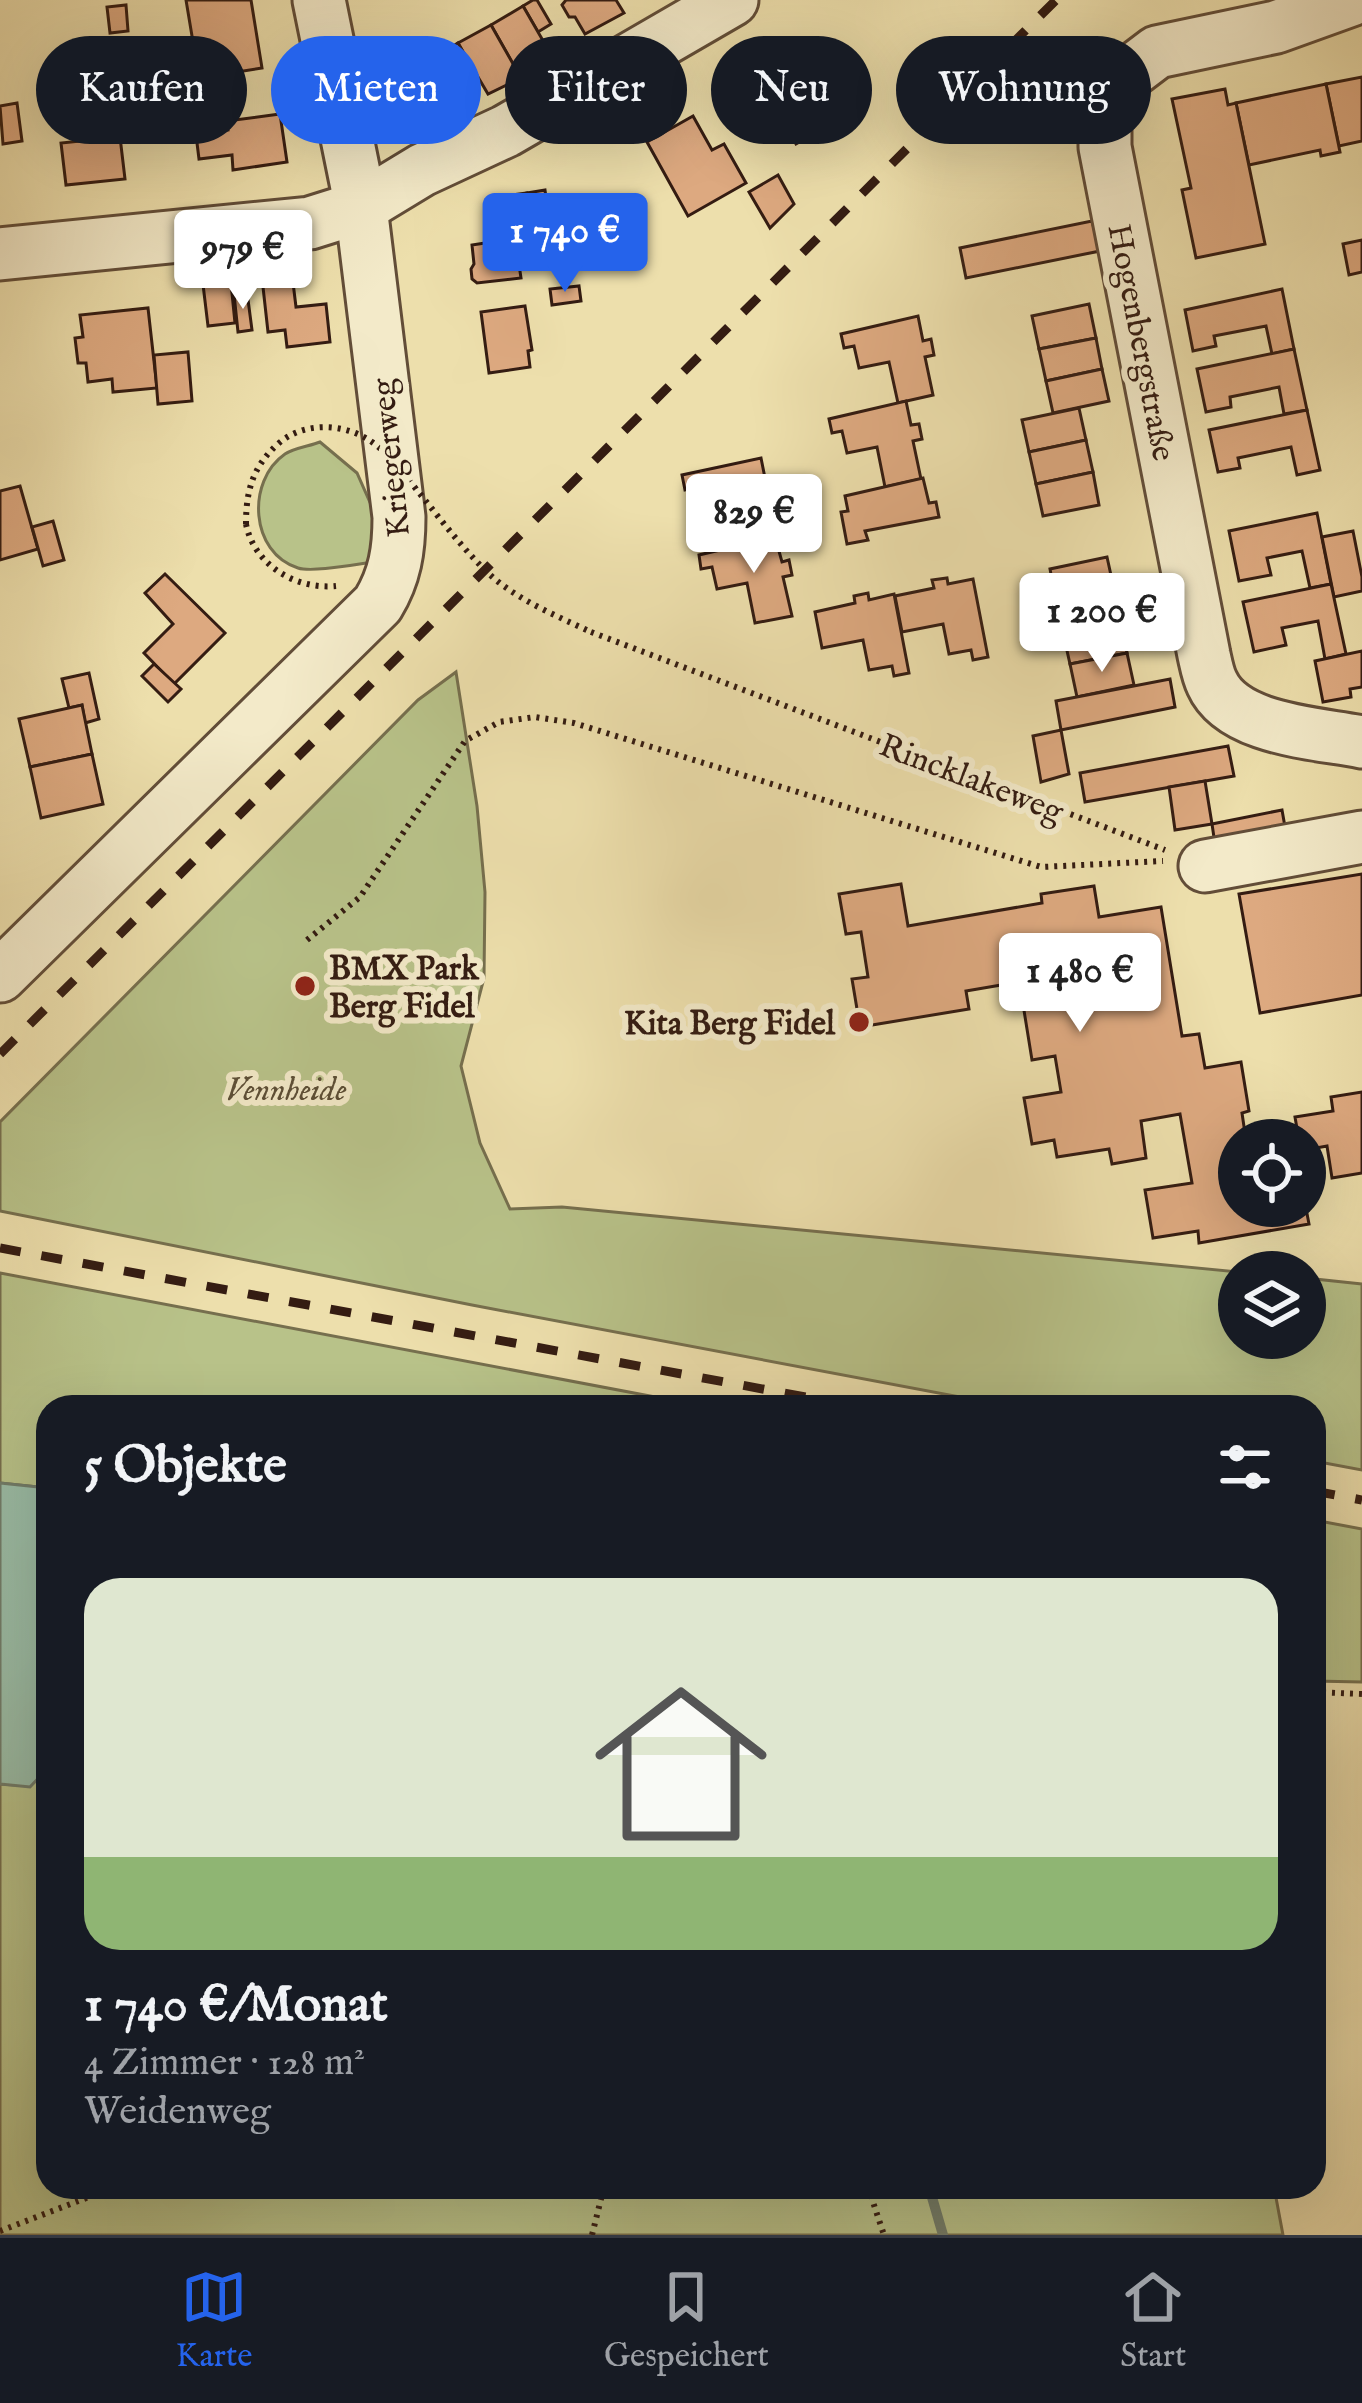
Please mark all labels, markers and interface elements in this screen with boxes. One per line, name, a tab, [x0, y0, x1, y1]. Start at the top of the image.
chip: Kaufen	[36, 36, 247, 144]
chip: Mieten	[271, 36, 481, 144]
chip: Filter	[505, 36, 687, 144]
chip: Neu	[711, 36, 872, 144]
chip: Wohnung	[896, 36, 1151, 144]
pin: 1 740 €	[454, 193, 676, 295]
text: 1 740 €	[510, 207, 620, 256]
pin: 979 €	[159, 210, 327, 312]
street label: Hogenbergstraße	[1097, 221, 1184, 465]
text: 979 €	[201, 224, 285, 273]
street label: Kriegerweg	[363, 375, 421, 539]
pin: 829 €	[670, 474, 838, 576]
text: 829 €	[713, 488, 795, 537]
pin: 1 200 €	[991, 573, 1213, 675]
text: 1 200 €	[1046, 587, 1158, 636]
street label: Rincklakeweg	[873, 725, 1070, 835]
pin: 1 480 €	[969, 933, 1191, 1035]
text: 1 480 €	[1026, 947, 1134, 996]
place label: BMX Park Berg Fidel	[329, 949, 480, 1029]
marker: BMX Park Berg Fidel	[292, 973, 318, 999]
place label: Kita Berg Fidel	[624, 1004, 836, 1046]
marker: Kita Berg Fidel	[846, 1009, 872, 1035]
park label: Vennheide	[226, 1070, 346, 1112]
map controls	[1218, 1119, 1326, 1359]
button: locate	[1218, 1119, 1326, 1227]
button: layers	[1218, 1251, 1326, 1359]
icon: filters	[1212, 1434, 1278, 1500]
text: 5 Objekte	[84, 1435, 287, 1500]
icon: home	[573, 1656, 789, 1872]
text: 1 740 €/Monat	[84, 1974, 388, 2039]
text: 4 Zimmer · 128 m²	[84, 2039, 365, 2088]
text: Weidenweg	[84, 2088, 271, 2137]
tab: Karte	[176, 2264, 252, 2378]
tab: Gespeichert	[604, 2264, 769, 2378]
tab: Start	[1120, 2264, 1186, 2378]

